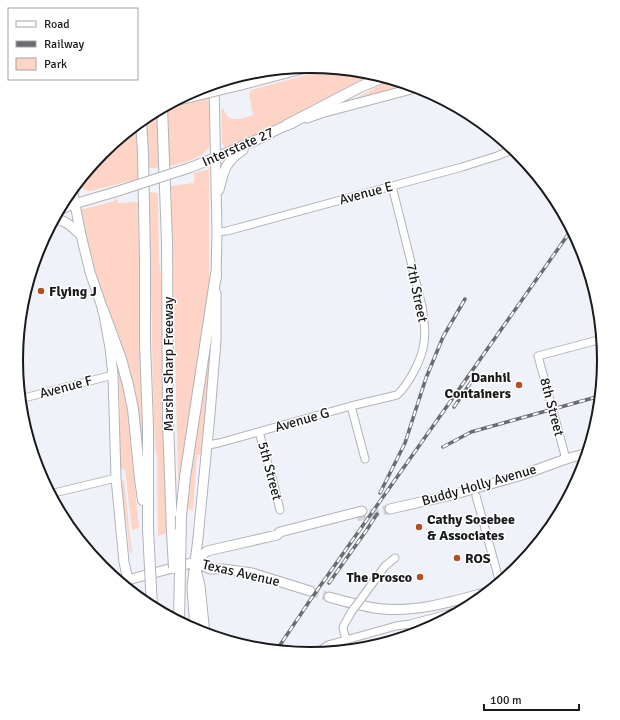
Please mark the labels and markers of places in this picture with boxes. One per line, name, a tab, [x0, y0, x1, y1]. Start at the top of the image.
place label: Flying J	[49, 283, 97, 300]
marker: Flying J	[36, 286, 46, 296]
place label: Danhil Containers	[445, 369, 512, 402]
marker: Danhil Containers	[514, 380, 524, 390]
place label: Cathy Sosebee & Associates	[427, 511, 515, 544]
marker: Cathy Sosebee & Associates	[414, 522, 424, 532]
place label: ROS	[465, 550, 491, 567]
marker: ROS	[452, 553, 462, 563]
place label: The Prosco	[346, 569, 412, 586]
marker: The Prosco	[415, 572, 425, 582]

